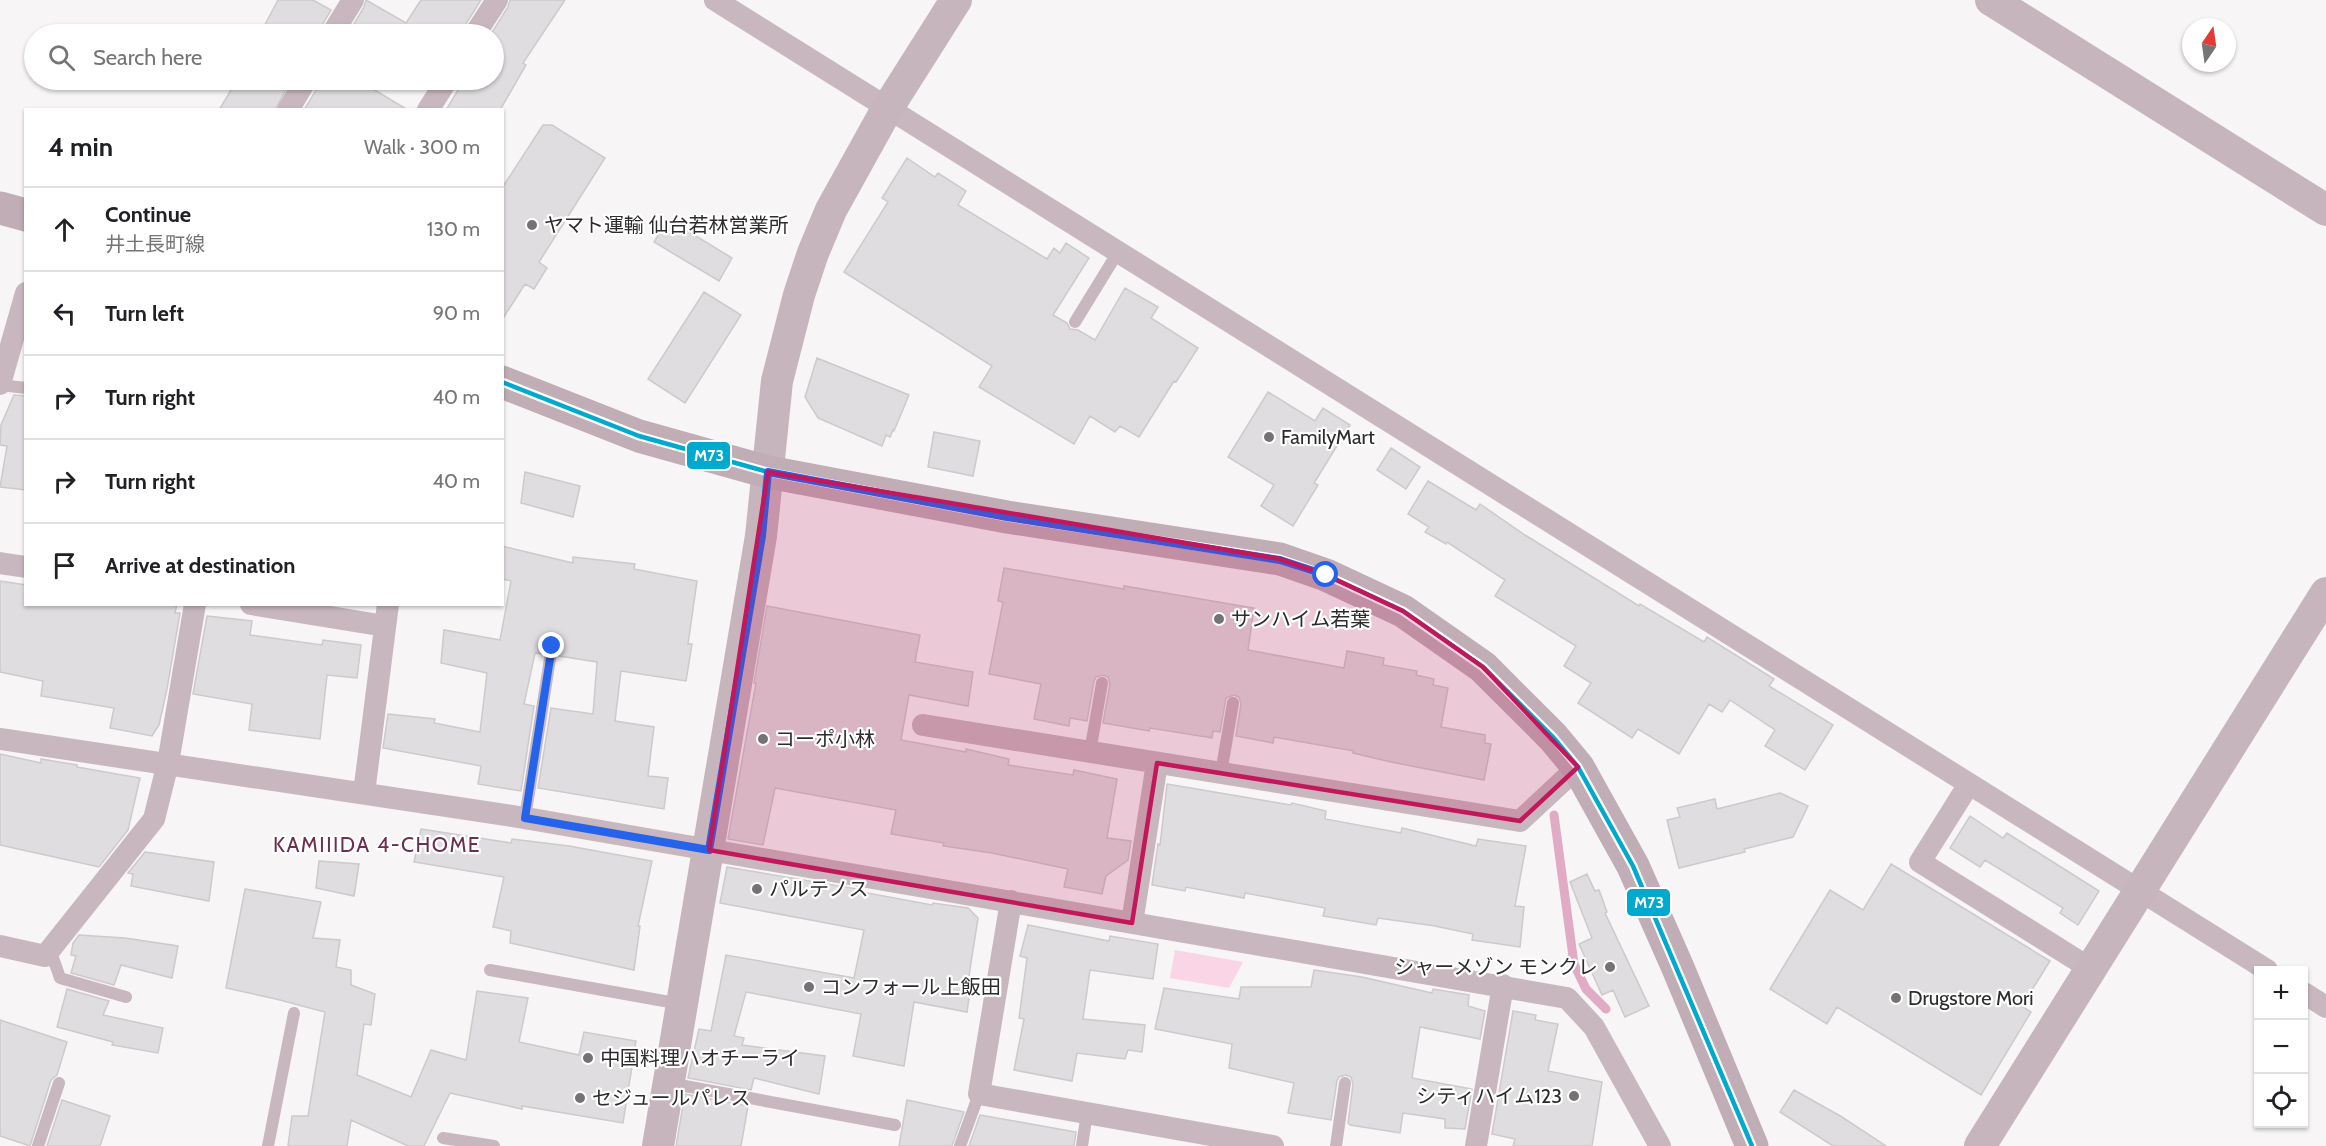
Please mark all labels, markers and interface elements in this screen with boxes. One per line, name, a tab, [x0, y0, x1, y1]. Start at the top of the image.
north arrow	[2182, 18, 2236, 72]
search box	[24, 24, 504, 90]
icon: search	[45, 41, 78, 74]
text: Search here	[93, 44, 202, 71]
text: 4 min	[48, 131, 113, 163]
text: Walk · 300 m	[364, 135, 480, 159]
text: Continue	[105, 201, 191, 228]
icon: ahead	[48, 213, 81, 246]
place label: ヤマト運輸 仙台若林営業所	[544, 213, 789, 237]
text: 130 m	[427, 217, 480, 241]
marker: ヤマト運輸 仙台若林営業所	[525, 218, 539, 232]
text: 井土長町線	[105, 232, 205, 256]
icon: left	[48, 297, 81, 330]
text: Turn left	[105, 300, 184, 327]
text: 90 m	[433, 301, 480, 325]
icon: right	[48, 381, 81, 414]
text: Turn right	[105, 384, 195, 411]
text: 40 m	[432, 385, 480, 409]
place label: FamilyMart	[1281, 425, 1375, 449]
marker: FamilyMart	[1262, 430, 1276, 444]
line badge: M73	[686, 441, 731, 470]
text: M73	[694, 446, 724, 465]
icon: right	[48, 465, 81, 498]
text: Turn right	[105, 468, 195, 495]
text: 40 m	[432, 469, 480, 493]
icon: arrive	[48, 549, 81, 582]
text: Arrive at destination	[105, 552, 295, 579]
route start	[1312, 561, 1338, 587]
place label: サンハイム若葉	[1231, 607, 1370, 631]
marker: サンハイム若葉	[1212, 612, 1226, 626]
route end	[538, 632, 564, 658]
place label: コーポ小林	[775, 727, 875, 751]
marker: コーポ小林	[756, 732, 770, 746]
district label: KAMIIIDA 4-CHOME	[273, 832, 481, 857]
place label: パルテノス	[769, 877, 868, 901]
marker: パルテノス	[750, 882, 764, 896]
line badge: M73	[1626, 888, 1671, 917]
text: M73	[1634, 893, 1664, 912]
place label: シャーメゾン モンクレ	[1394, 955, 1598, 979]
marker: シャーメゾン モンクレ	[1603, 960, 1617, 974]
map controls	[2254, 966, 2308, 1128]
button: +	[2254, 966, 2308, 1020]
place label: コンフォール上飯田	[821, 975, 1000, 999]
marker: コンフォール上飯田	[802, 980, 816, 994]
place label: Drugstore Mori	[1908, 986, 2033, 1010]
marker: Drugstore Mori	[1889, 991, 1903, 1005]
button: −	[2254, 1020, 2308, 1074]
place label: 中国料理ハオチーライ	[600, 1046, 800, 1070]
marker: 中国料理ハオチーライ	[581, 1051, 595, 1065]
button: locate	[2254, 1074, 2308, 1128]
place label: シティハイム123	[1416, 1084, 1562, 1108]
place label: セジュールパレス	[592, 1086, 751, 1110]
marker: シティハイム123	[1567, 1089, 1581, 1103]
marker: セジュールパレス	[573, 1091, 587, 1105]

